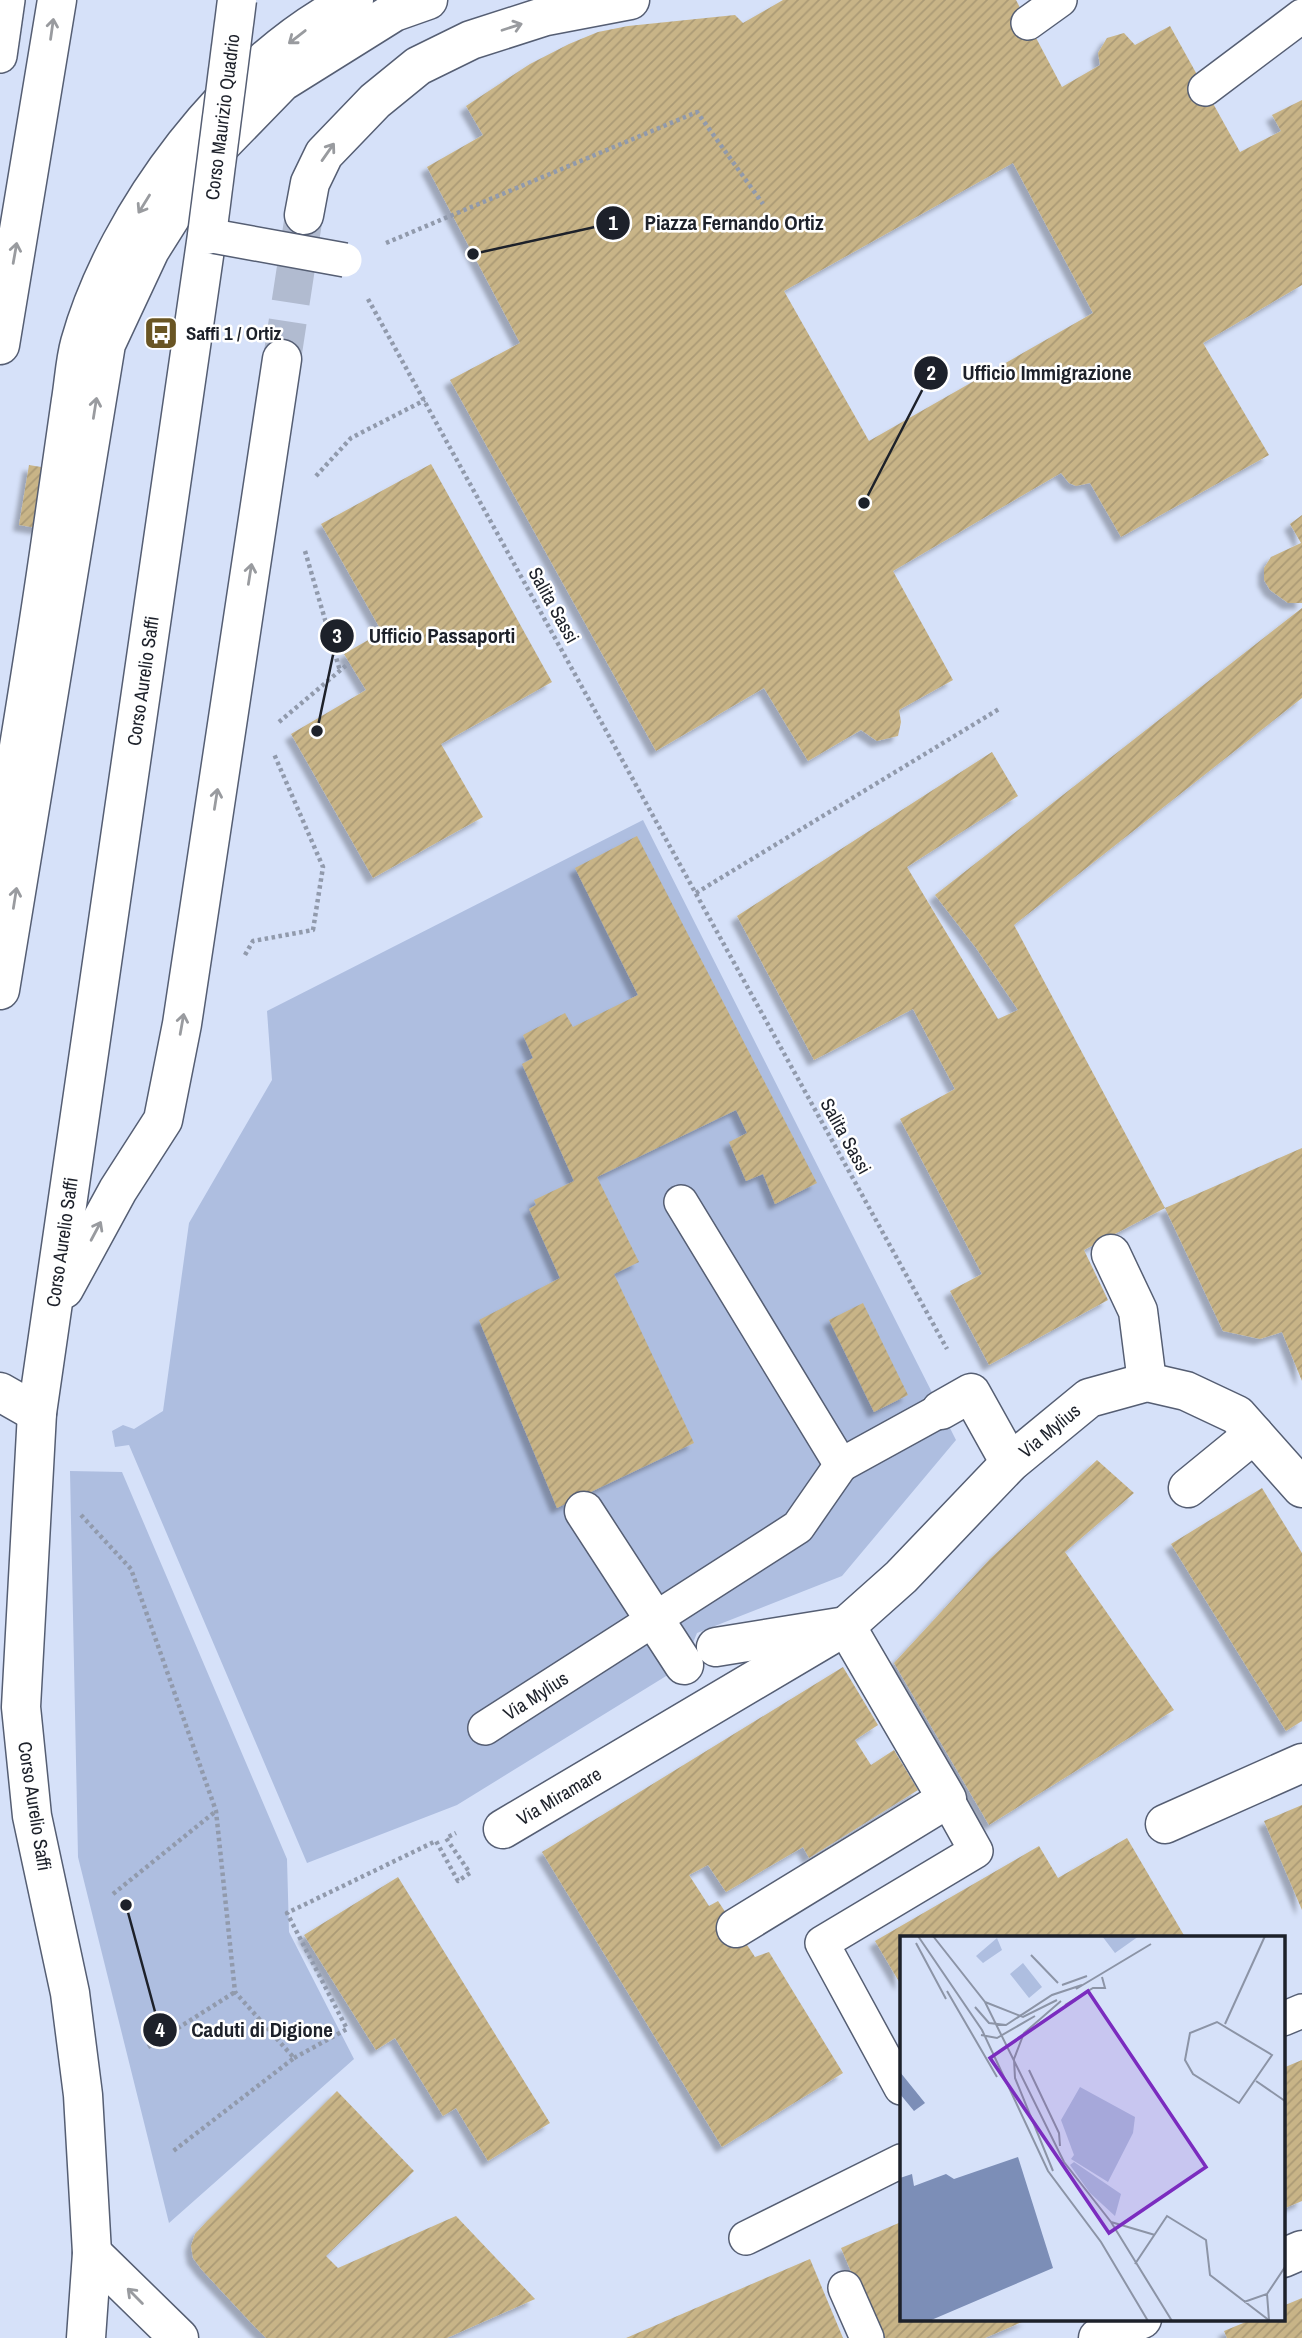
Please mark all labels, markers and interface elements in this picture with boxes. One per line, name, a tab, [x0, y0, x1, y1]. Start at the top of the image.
one-way arrow	[46, 18, 59, 41]
one-way arrow	[500, 20, 522, 32]
one-way arrow	[288, 30, 306, 45]
street label: Corso Maurizio Quadrio	[199, 32, 246, 202]
one-way arrow	[320, 143, 335, 162]
one-way arrow	[136, 193, 150, 213]
callout: Piazza Fernando Ortiz	[595, 202, 837, 244]
text: 1	[608, 208, 618, 237]
text: Piazza Fernando Ortiz	[644, 208, 824, 237]
one-way arrow	[9, 242, 22, 265]
bus stop icon: Saffi 1 / Ortiz	[142, 314, 180, 352]
place label: Saffi 1 / Ortiz	[186, 320, 281, 346]
callout: Ufficio Immigrazione	[914, 352, 1146, 394]
text: 2	[926, 358, 936, 387]
text: Ufficio Immigrazione	[962, 358, 1132, 387]
one-way arrow	[89, 397, 102, 420]
street label: Salita Sassi	[522, 562, 586, 648]
one-way arrow	[244, 563, 257, 586]
street label: Corso Aurelio Saffi	[120, 614, 165, 747]
callout: Ufficio Passaporti	[319, 615, 529, 657]
text: 3	[332, 621, 342, 650]
text: Ufficio Passaporti	[369, 621, 515, 650]
one-way arrow	[210, 788, 223, 811]
one-way arrow	[9, 887, 22, 910]
one-way arrow	[176, 1013, 189, 1036]
street label: Salita Sassi	[814, 1093, 878, 1179]
street label: Corso Aurelio Saffi	[39, 1176, 84, 1309]
one-way arrow	[89, 1221, 103, 1241]
street label: Via Mylius	[1013, 1397, 1086, 1464]
street label: Via Mylius	[498, 1665, 573, 1726]
street label: Corso Aurelio Saffi	[12, 1740, 58, 1872]
street label: Via Miramare	[512, 1761, 606, 1831]
inset map	[900, 1936, 1284, 2320]
callout: Caduti di Digione	[142, 2009, 347, 2051]
text: 4	[155, 2015, 165, 2044]
text: Caduti di Digione	[191, 2015, 333, 2044]
one-way arrow	[127, 2287, 144, 2304]

